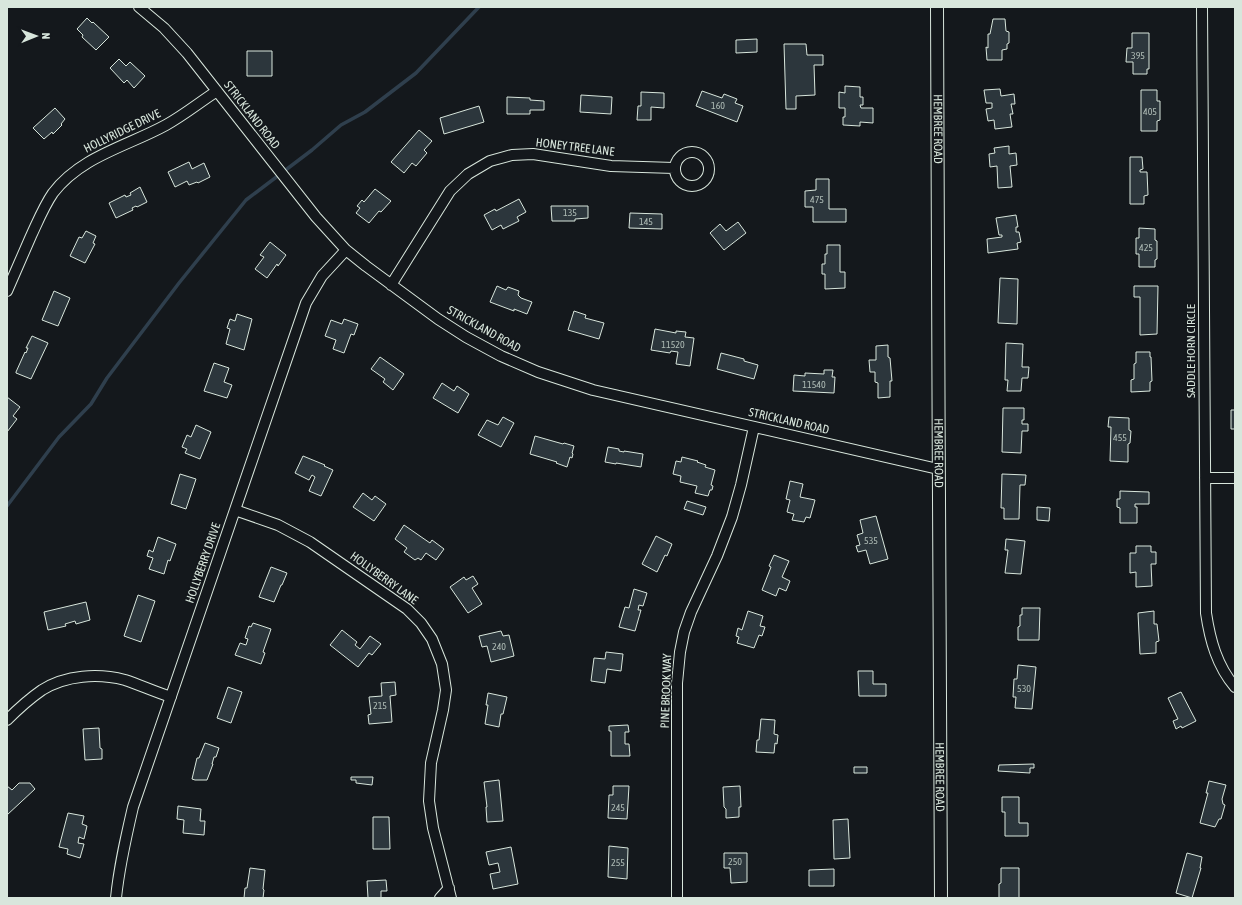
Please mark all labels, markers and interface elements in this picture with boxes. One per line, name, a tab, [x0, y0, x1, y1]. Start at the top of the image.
north arrow	[16, 16, 56, 56]
text: N	[40, 32, 52, 39]
house number: 395	[1131, 50, 1145, 61]
street label: STRICKLAND ROAD	[221, 78, 283, 152]
street label: HEMBREE ROAD	[931, 94, 945, 164]
house number: 160	[711, 100, 725, 111]
street label: HOLLYRIDGE DRIVE	[81, 106, 163, 156]
house number: 405	[1143, 106, 1157, 117]
street label: HONEY TREE LANE	[535, 135, 615, 159]
house number: 475	[810, 194, 824, 205]
house number: 135	[563, 207, 577, 218]
house number: 145	[639, 216, 653, 227]
house number: 425	[1139, 242, 1153, 253]
street label: STRICKLAND ROAD	[445, 303, 524, 355]
street label: SADDLE HORN CIRCLE	[1184, 304, 1198, 398]
house number: 11520	[661, 339, 685, 350]
house number: 11540	[802, 379, 826, 390]
street label: STRICKLAND ROAD	[747, 405, 831, 437]
street label: HEMBREE ROAD	[932, 418, 946, 488]
house number: 455	[1113, 432, 1127, 443]
street label: HOLLYBERRY DRIVE	[183, 521, 223, 605]
house number: 535	[864, 535, 878, 546]
street label: HOLLYBERRY LANE	[347, 549, 421, 607]
house number: 240	[492, 641, 506, 652]
street label: PINE BROOK WAY	[658, 653, 674, 729]
house number: 530	[1017, 683, 1031, 694]
house number: 215	[373, 700, 387, 711]
street label: HEMBREE ROAD	[932, 742, 947, 812]
house number: 245	[611, 802, 625, 813]
house number: 250	[728, 856, 742, 867]
house number: 255	[611, 857, 625, 868]

